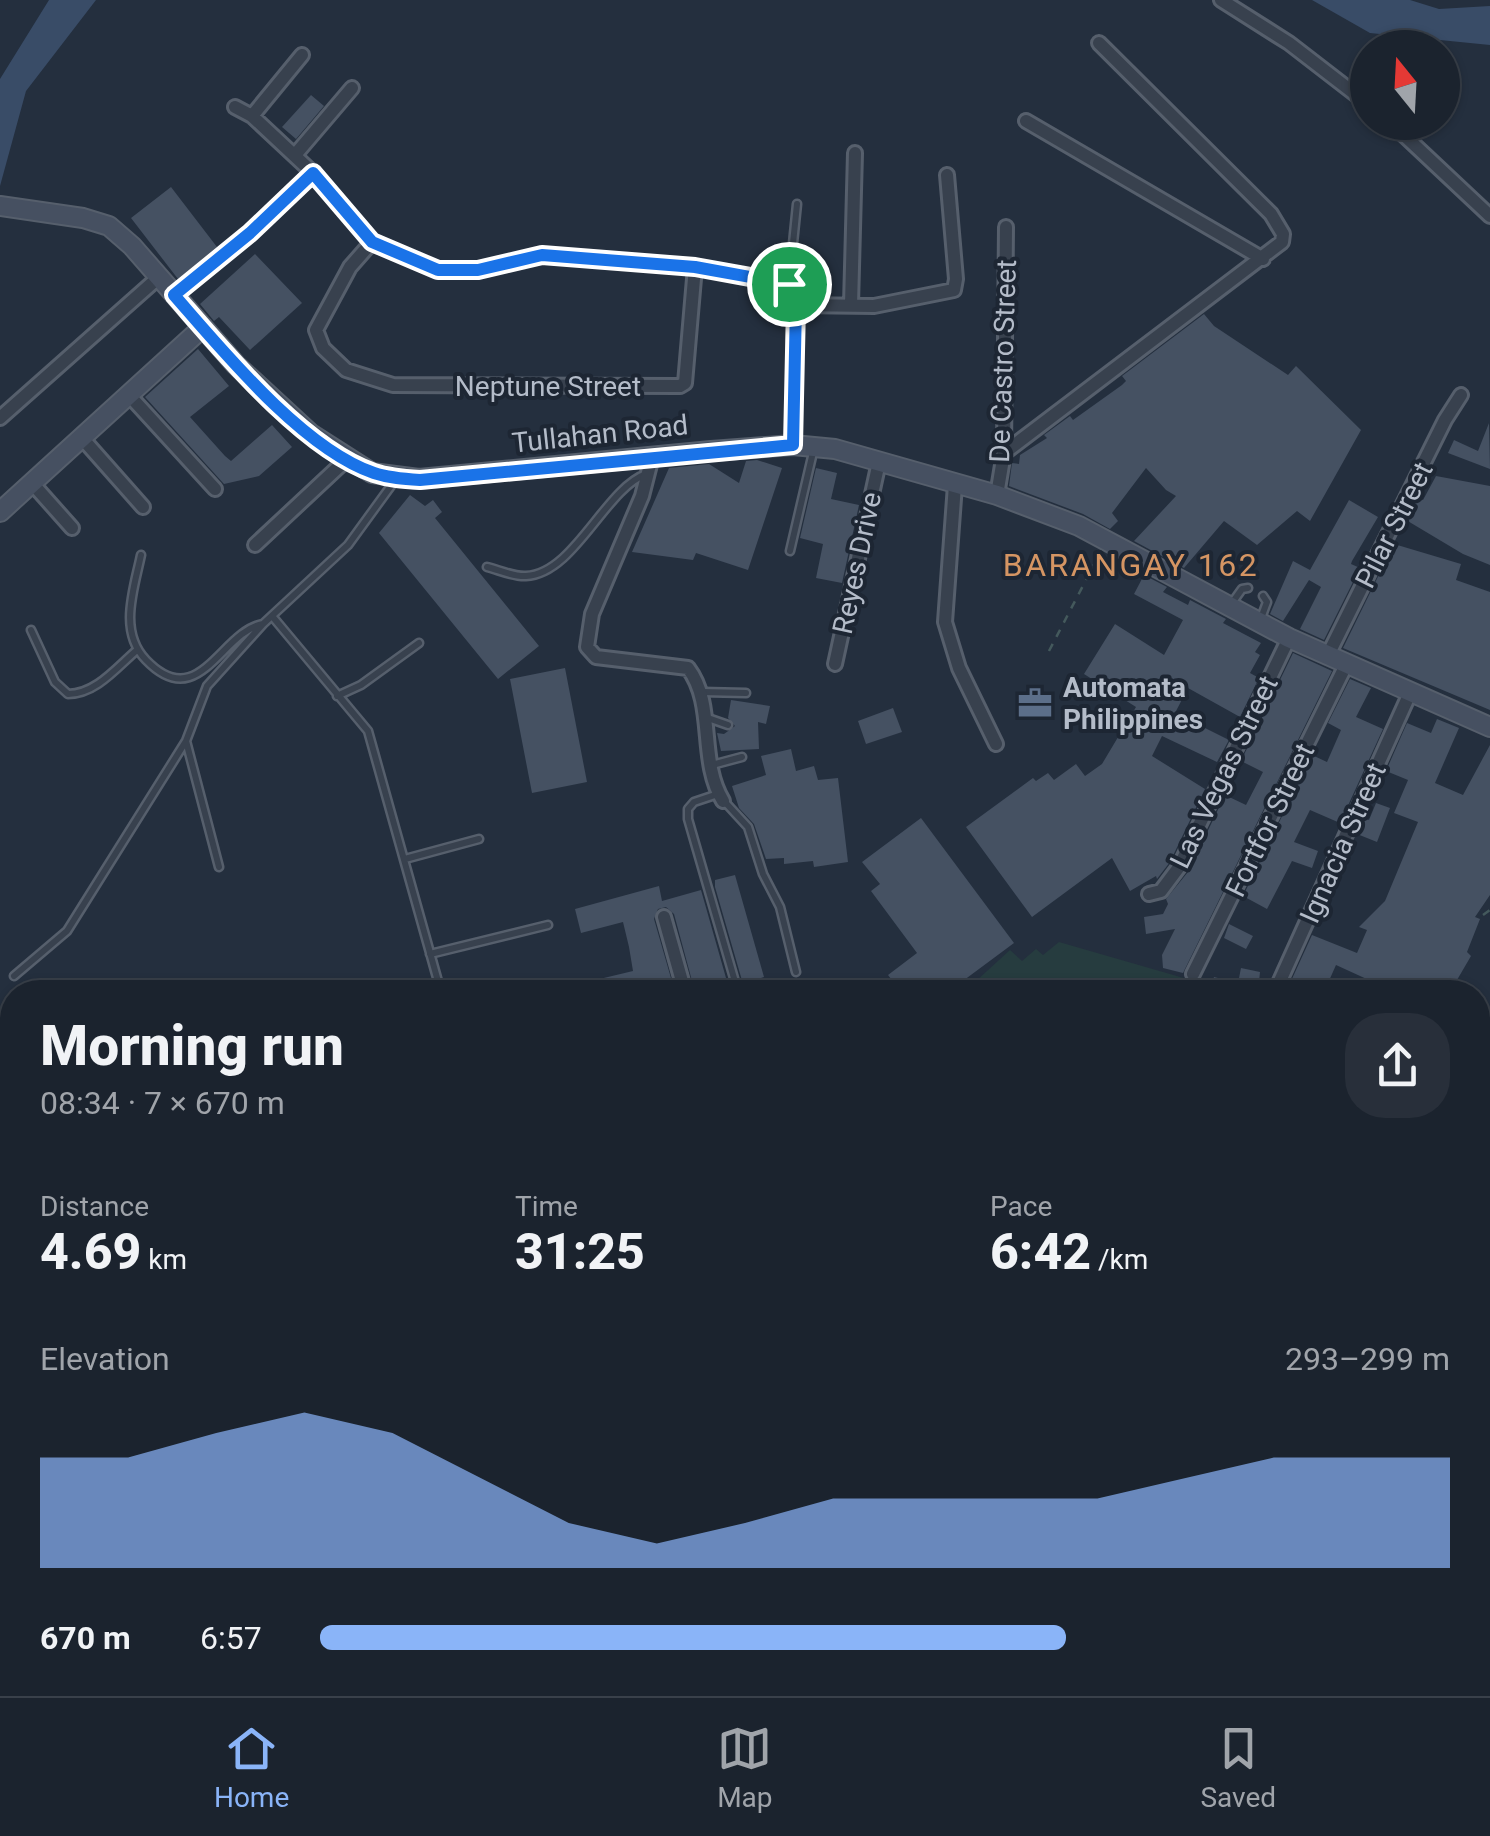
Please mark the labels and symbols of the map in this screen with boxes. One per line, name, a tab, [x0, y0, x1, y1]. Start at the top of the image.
north arrow	[1350, 30, 1460, 140]
pin	[747, 242, 832, 327]
street label: De Castro Street	[983, 259, 1023, 463]
street label: Neptune Street	[455, 370, 641, 403]
street label: Tullahan Road	[510, 408, 690, 460]
street label: Pilar Street	[1348, 457, 1440, 593]
street label: Reyes Drive	[826, 489, 888, 637]
district label: BARANGAY 162	[1003, 546, 1259, 584]
street label: Las Vegas Street	[1163, 670, 1285, 874]
place label: Automata Philippines	[1063, 671, 1203, 736]
office icon: Automata Philippines	[1016, 684, 1054, 722]
street label: Fortfor Street	[1219, 738, 1321, 902]
street label: Ignacia Street	[1293, 758, 1393, 928]

